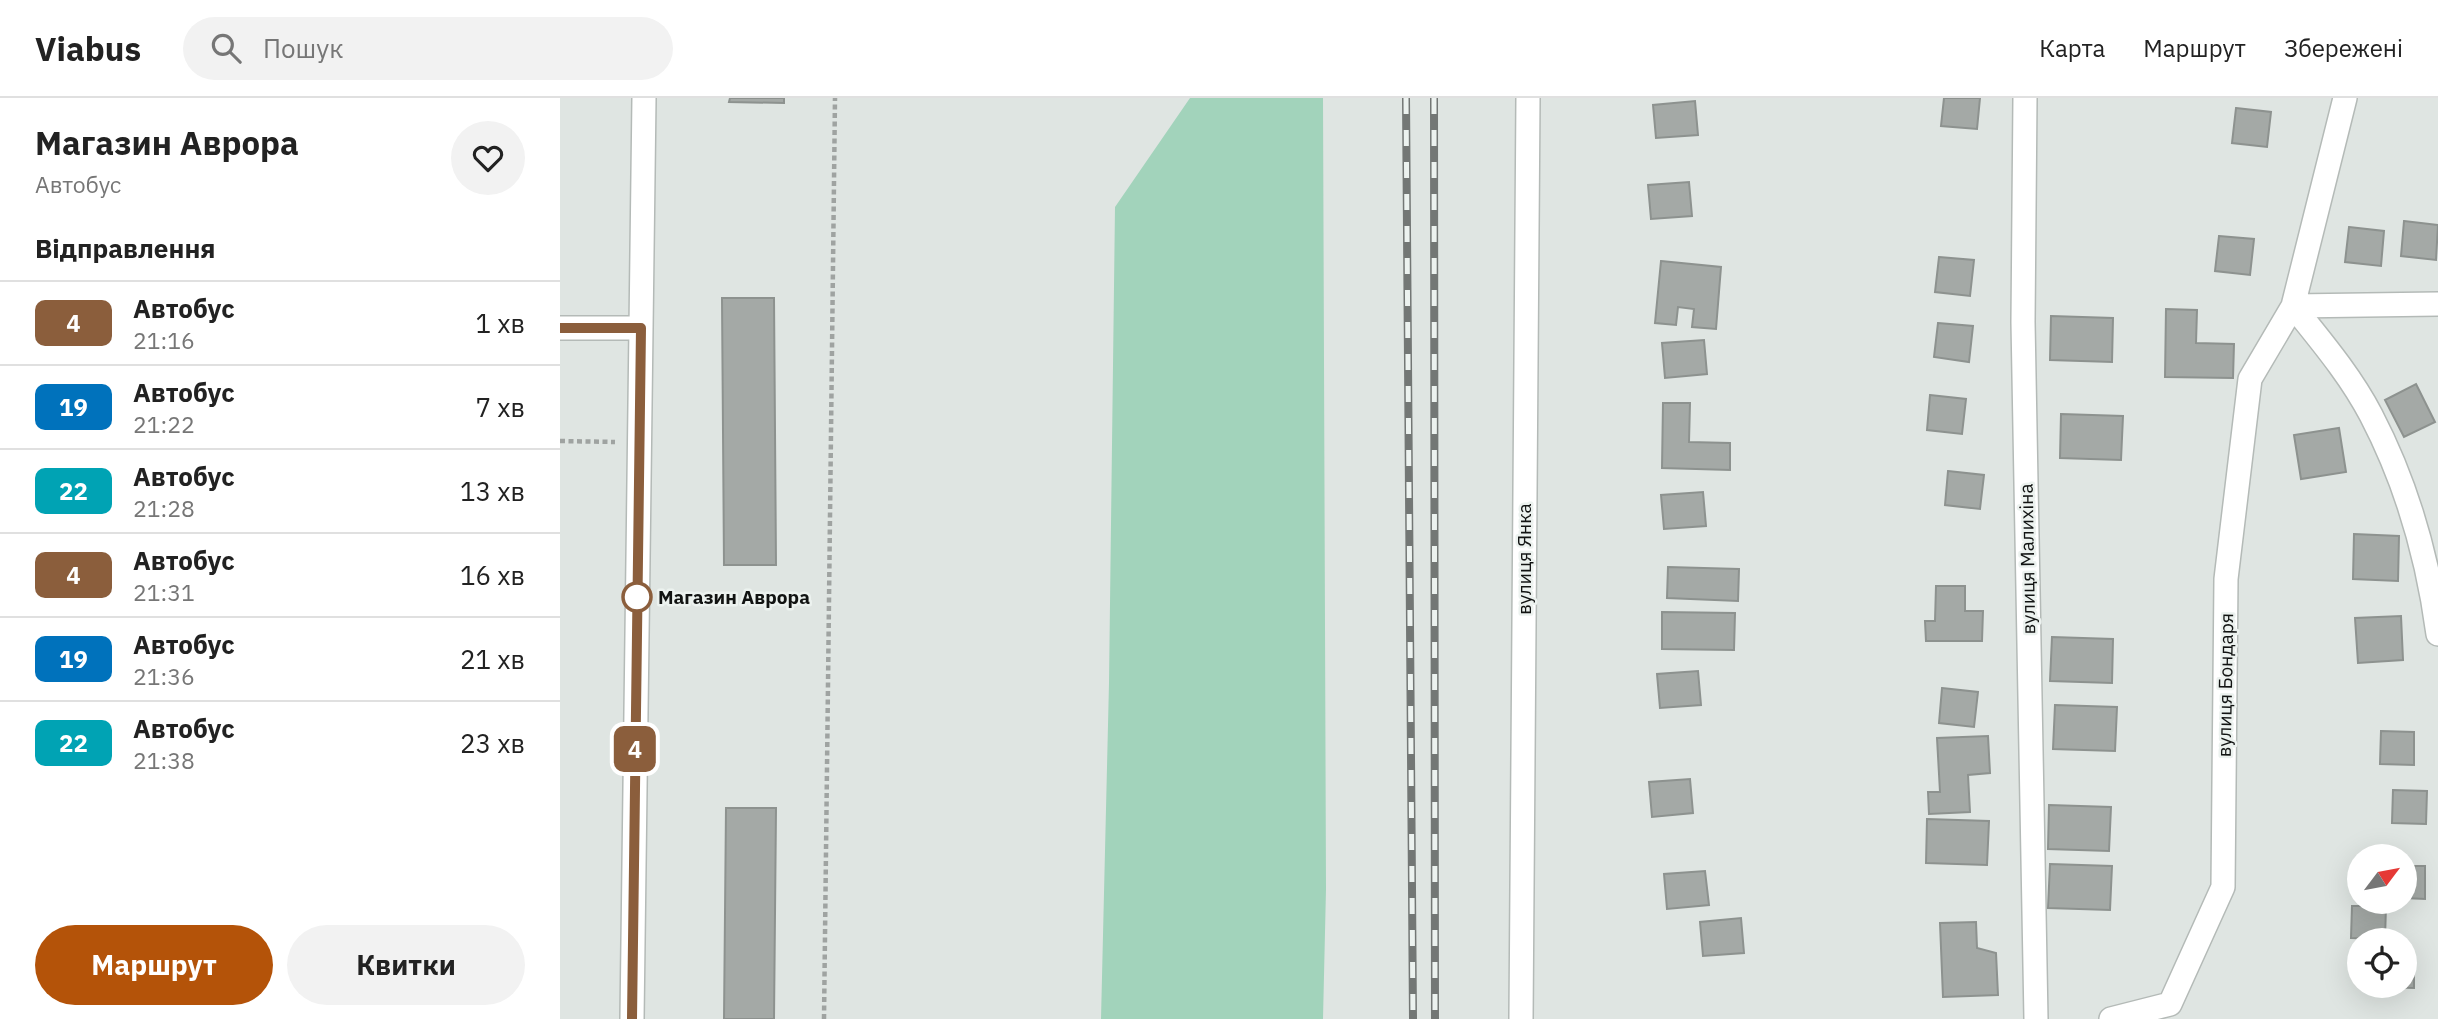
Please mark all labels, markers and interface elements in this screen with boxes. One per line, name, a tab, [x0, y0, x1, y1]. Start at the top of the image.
search box	[183, 17, 673, 80]
text: Viabus	[35, 27, 141, 70]
icon: search	[207, 29, 245, 67]
text: Пошук	[263, 31, 344, 65]
text: Карта	[2039, 32, 2105, 64]
text: Маршрут	[2143, 32, 2246, 64]
text: Збережені	[2284, 32, 2403, 64]
text: Магазин Аврора	[35, 121, 299, 164]
button: heart	[451, 121, 525, 195]
text: Автобус	[35, 169, 121, 199]
text: Відправлення	[35, 231, 216, 265]
text: Автобус	[133, 291, 235, 325]
text: 1 хв	[476, 306, 525, 340]
text: 4	[66, 307, 81, 339]
text: 21:16	[133, 325, 195, 355]
text: Автобус	[133, 375, 235, 409]
text: 7 хв	[476, 390, 525, 424]
text: 19	[59, 391, 88, 423]
text: 21:22	[133, 409, 195, 439]
text: Автобус	[133, 459, 235, 493]
text: 13 хв	[460, 474, 525, 508]
text: 22	[59, 475, 88, 507]
street label: вулиця Малихіна	[2014, 483, 2040, 635]
text: 21:28	[133, 493, 195, 523]
street label: вулиця Янка	[1512, 503, 1536, 615]
text: Автобус	[133, 543, 235, 577]
text: 16 хв	[460, 558, 525, 592]
text: 4	[66, 559, 81, 591]
text: 21:31	[133, 577, 195, 607]
marker: Магазин Аврора	[622, 582, 652, 612]
place label: Магазин Аврора	[658, 585, 810, 609]
street label: вулиця Бондаря	[2212, 613, 2238, 757]
text: Автобус	[133, 627, 235, 661]
text: 21 хв	[460, 642, 525, 676]
text: 19	[59, 643, 88, 675]
text: 21:36	[133, 661, 195, 691]
text: Автобус	[133, 711, 235, 745]
text: 23 хв	[460, 726, 525, 760]
line badge: 4	[612, 726, 658, 772]
text: 22	[59, 727, 88, 759]
text: 4	[628, 733, 642, 765]
text: 21:38	[133, 745, 195, 775]
north arrow	[2347, 844, 2417, 914]
map controls	[2347, 844, 2417, 998]
button: Маршрут	[35, 925, 273, 1005]
button: Квитки	[287, 925, 525, 1005]
button: locate	[2347, 928, 2417, 998]

